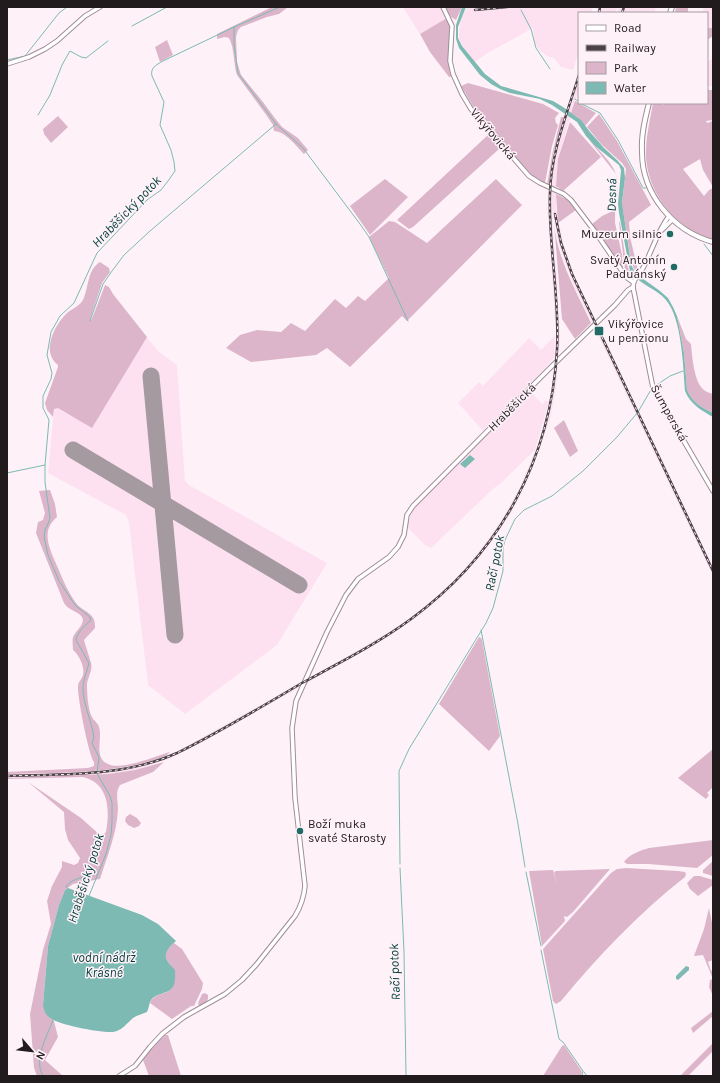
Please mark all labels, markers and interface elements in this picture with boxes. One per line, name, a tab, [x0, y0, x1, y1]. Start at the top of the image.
legend	[578, 12, 708, 104]
text: Road	[614, 21, 642, 35]
text: Railway	[614, 41, 656, 55]
text: Park	[614, 61, 639, 75]
text: Water	[614, 81, 647, 95]
street label: Vikýřovická	[467, 105, 519, 163]
water label: Hraběšický potok	[89, 172, 164, 250]
water label: Desná	[604, 178, 619, 212]
place label: Muzeum silnic	[581, 227, 662, 241]
marker: Muzeum silnic	[665, 229, 675, 239]
place label: Svatý Antonín Paduánský	[590, 253, 666, 281]
marker: Svatý Antonín Paduánský	[669, 262, 679, 272]
place label: Vikýřovice u penzionu	[608, 317, 669, 345]
marker: Vikýřovice u penzionu	[593, 325, 605, 337]
street label: Hraběšická	[485, 380, 539, 434]
street label: Šumperská	[648, 382, 691, 444]
water label: Račí potok	[482, 533, 507, 592]
place label: Boží muka svaté Starosty	[308, 817, 387, 845]
marker: Boží muka svaté Starosty	[295, 826, 305, 836]
water label: Hraběšický potok	[64, 831, 107, 925]
water label: Račí potok	[386, 943, 403, 1001]
water label: vodní nádrž Krásné	[72, 950, 136, 980]
north arrow	[12, 1031, 52, 1071]
text: N	[33, 1049, 48, 1062]

